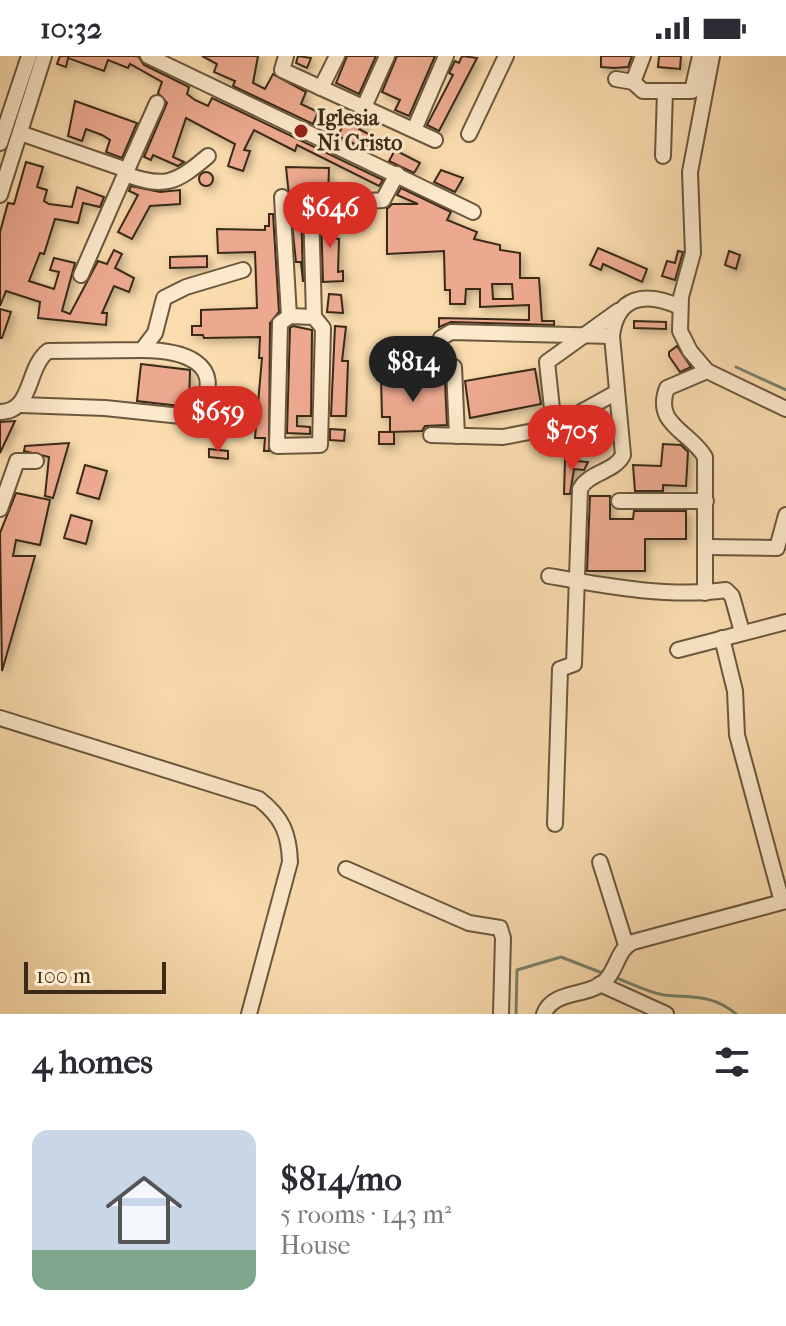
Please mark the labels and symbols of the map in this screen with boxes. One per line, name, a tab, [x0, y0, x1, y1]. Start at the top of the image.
place label: Iglesia Ni Cristo	[317, 105, 402, 156]
marker: Iglesia Ni Cristo	[292, 122, 310, 140]
pin: $646	[283, 182, 377, 250]
pin: $814	[366, 336, 460, 404]
pin: $659	[171, 386, 265, 454]
pin: $705	[525, 405, 619, 473]
scale bar	[24, 958, 166, 994]

